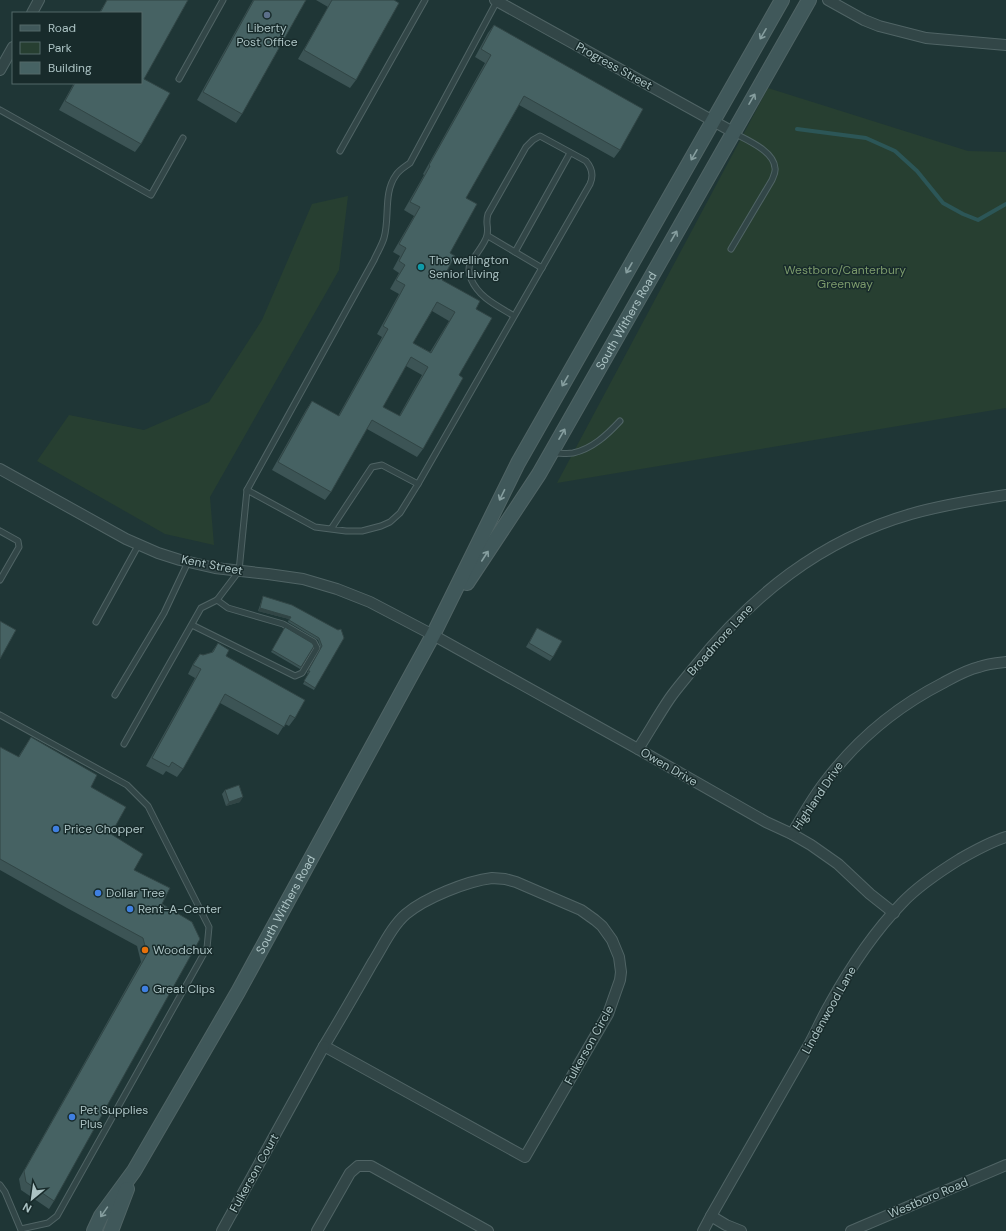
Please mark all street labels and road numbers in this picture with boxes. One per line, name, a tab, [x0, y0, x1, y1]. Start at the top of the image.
street label: Progress Street	[573, 38, 655, 94]
street label: South Withers Road	[592, 269, 661, 373]
street label: Kent Street	[180, 551, 244, 579]
street label: Broadmore Lane	[684, 601, 757, 679]
street label: Owen Drive	[637, 744, 701, 790]
street label: Highland Drive	[789, 758, 847, 834]
street label: South Withers Road	[252, 852, 319, 957]
street label: Lindenwood Lane	[798, 963, 860, 1057]
street label: Fulkerson Circle	[561, 1002, 617, 1087]
street label: Fulkerson Court	[226, 1130, 282, 1215]
street label: Westboro Road	[886, 1174, 970, 1222]

